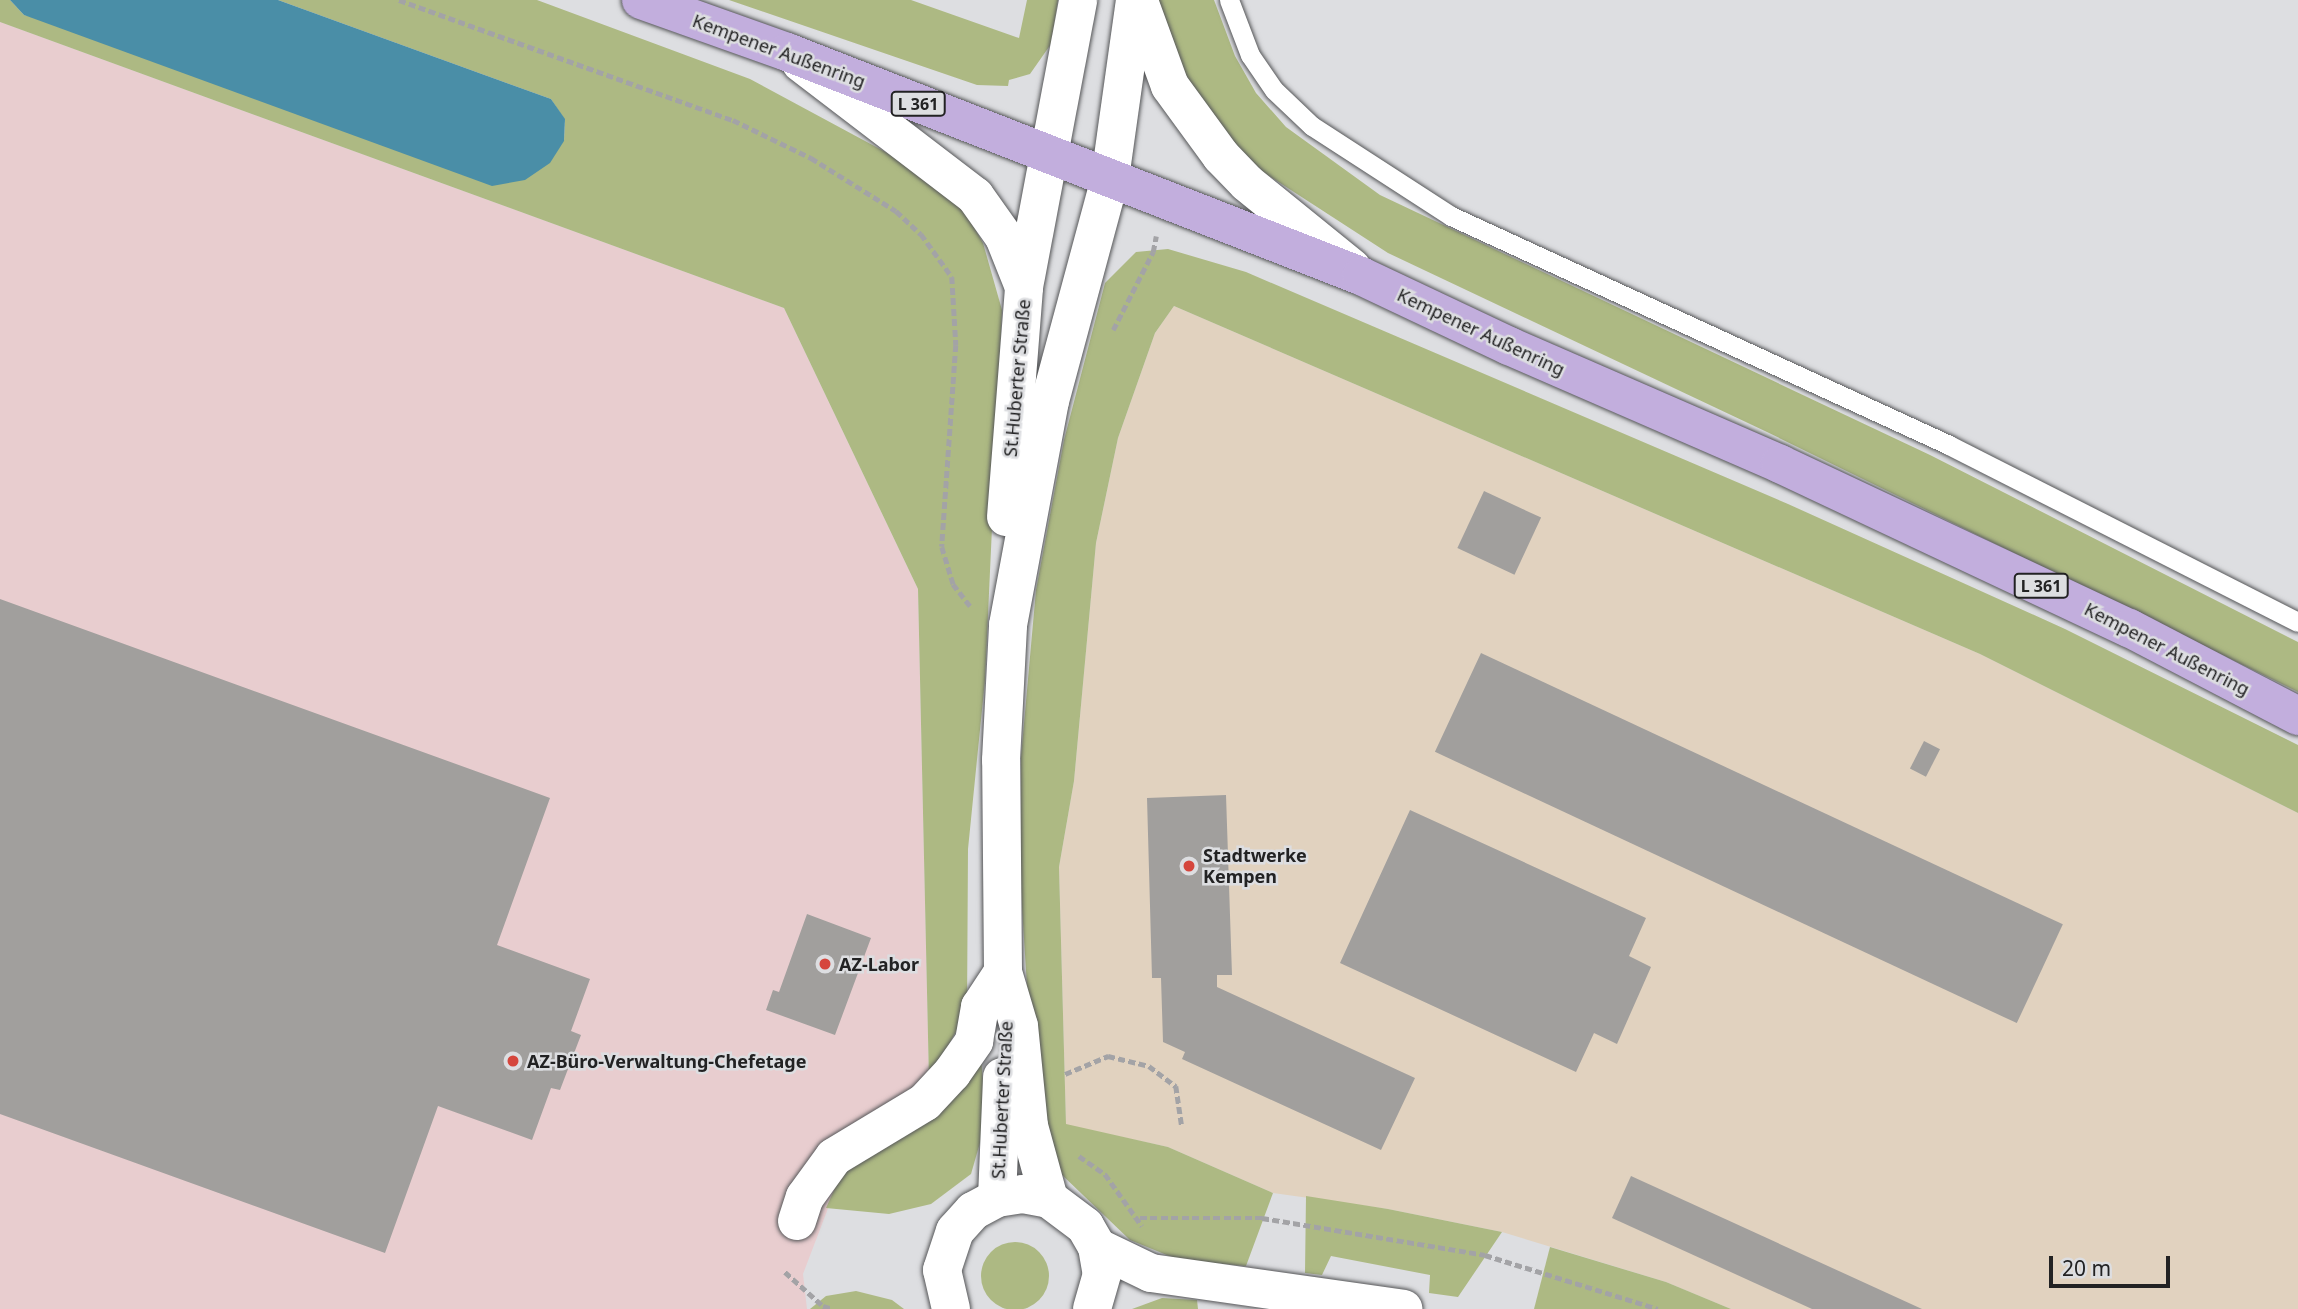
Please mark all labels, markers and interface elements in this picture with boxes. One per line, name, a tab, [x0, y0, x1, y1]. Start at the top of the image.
street label: Kempener Außenring	[690, 10, 868, 92]
road number: L 361	[890, 92, 946, 116]
street label: Kempener Außenring	[1394, 284, 1568, 380]
street label: St.Huberter Straße	[999, 298, 1035, 458]
road number: L 361	[2013, 573, 2069, 598]
street label: Kempener Außenring	[2081, 598, 2253, 700]
place label: Stadtwerke Kempen	[1203, 845, 1307, 888]
marker: Stadtwerke Kempen	[1181, 858, 1197, 874]
place label: AZ-Labor	[839, 953, 919, 975]
marker: AZ-Labor	[817, 956, 833, 972]
street label: St.Huberter Straße	[987, 1020, 1017, 1180]
place label: AZ-Büro-Verwaltung-Chefetage	[527, 1050, 806, 1072]
marker: AZ-Büro-Verwaltung-Chefetage	[505, 1053, 521, 1069]
scale bar	[2053, 1242, 2174, 1286]
text: 20 m	[2062, 1254, 2111, 1282]

